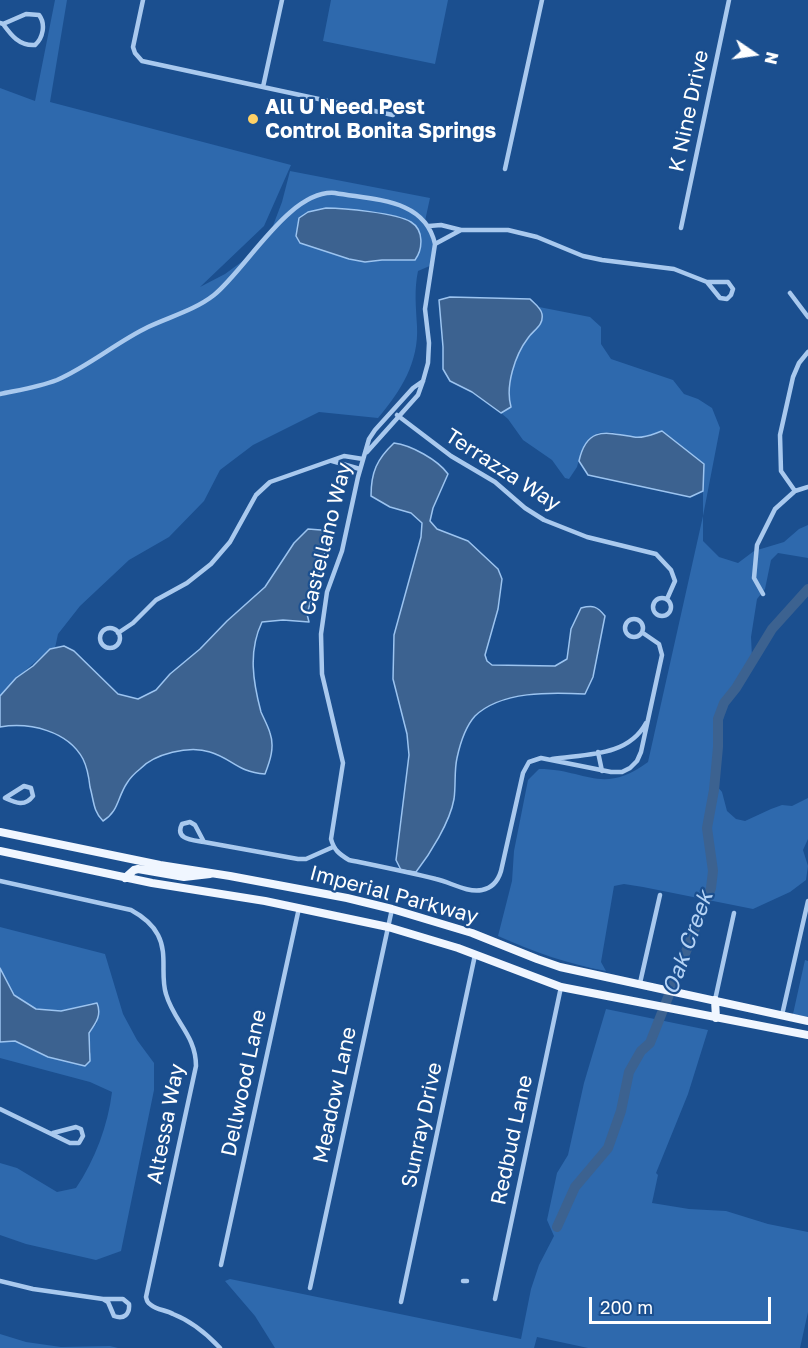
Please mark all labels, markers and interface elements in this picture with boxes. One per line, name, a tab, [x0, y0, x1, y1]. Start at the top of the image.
north arrow	[724, 24, 784, 84]
street label: K Nine Drive	[664, 48, 714, 174]
text: N	[760, 50, 783, 66]
place label: All U Need Pest Control Bonita Springs	[265, 94, 496, 144]
marker: All U Need Pest Control Bonita Springs	[246, 112, 260, 126]
street label: Terrazza Way	[441, 423, 565, 517]
street label: Castellano Way	[295, 460, 357, 618]
street label: Imperial Parkway	[307, 860, 481, 930]
water label: Oak Creek	[657, 888, 719, 998]
street label: Dellwood Lane	[216, 1007, 272, 1159]
street label: Meadow Lane	[308, 1024, 362, 1166]
street label: Sunray Drive	[396, 1060, 448, 1190]
street label: Altessa Way	[142, 1062, 190, 1186]
street label: Redbud Lane	[486, 1073, 538, 1207]
scale bar	[592, 1285, 774, 1323]
text: 200 m	[600, 1296, 653, 1318]

